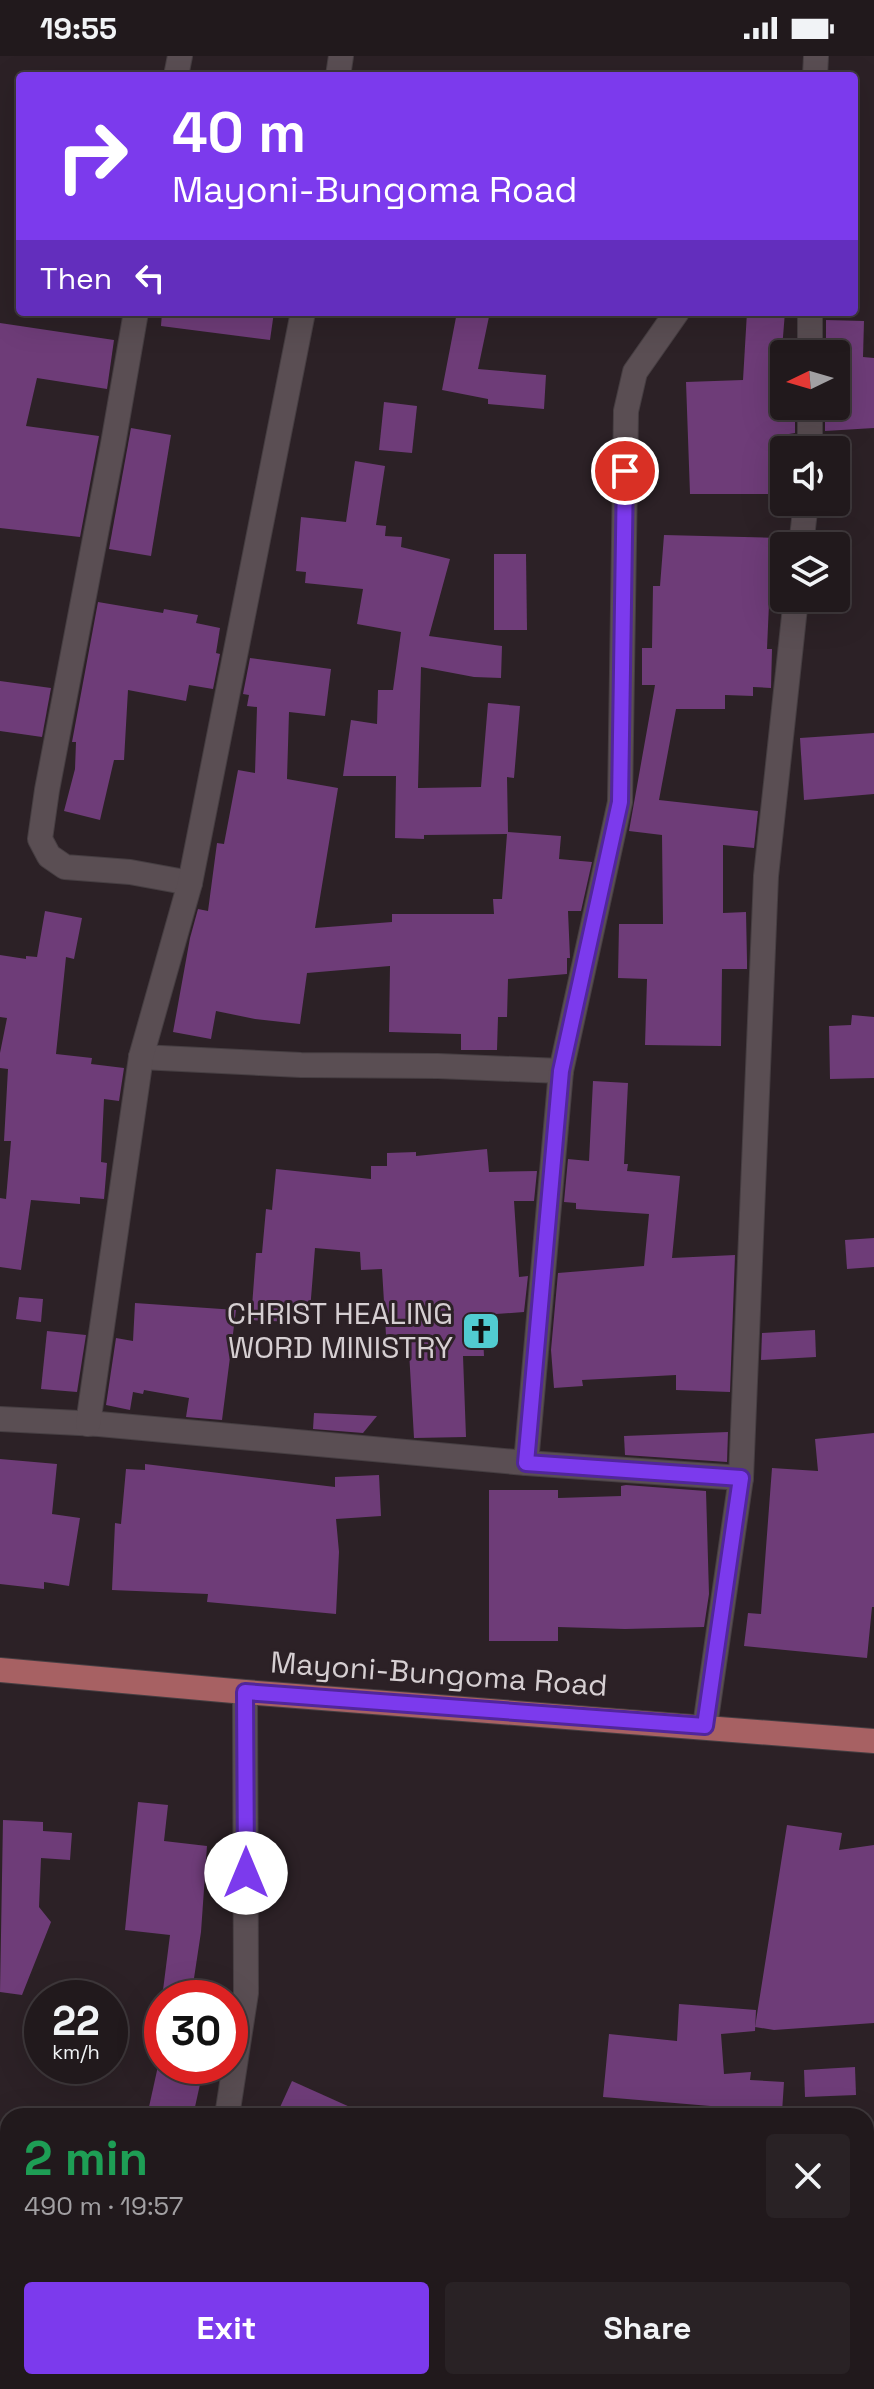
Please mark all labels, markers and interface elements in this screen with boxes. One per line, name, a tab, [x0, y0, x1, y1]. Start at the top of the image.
text: 19:55	[40, 9, 117, 48]
text: 40 m	[172, 97, 306, 168]
icon: right	[40, 104, 144, 208]
text: Mayoni-Bungoma Road	[172, 167, 577, 213]
icon: left	[128, 256, 172, 300]
text: Then	[40, 259, 112, 298]
north arrow	[770, 340, 850, 420]
map controls	[770, 340, 850, 612]
button: sound	[770, 436, 850, 516]
pin	[591, 437, 659, 505]
icon: arrive	[603, 449, 647, 493]
button: layers	[770, 532, 850, 612]
place label: CHRIST HEALING WORD MINISTRY	[227, 1294, 453, 1367]
church icon: CHRIST HEALING WORD MINISTRY	[460, 1310, 502, 1352]
street label: Mayoni-Bungoma Road	[269, 1642, 609, 1705]
position arrow	[204, 1831, 288, 1915]
speed limit sign: 30	[144, 1980, 248, 2084]
text: 22	[52, 1996, 100, 2047]
text: km/h	[52, 2039, 100, 2065]
text: 2 min	[24, 2128, 148, 2189]
button: close	[766, 2134, 850, 2218]
text: 490 m · 19:57	[24, 2189, 183, 2223]
button: Exit	[24, 2282, 429, 2374]
button: Share	[445, 2282, 850, 2374]

